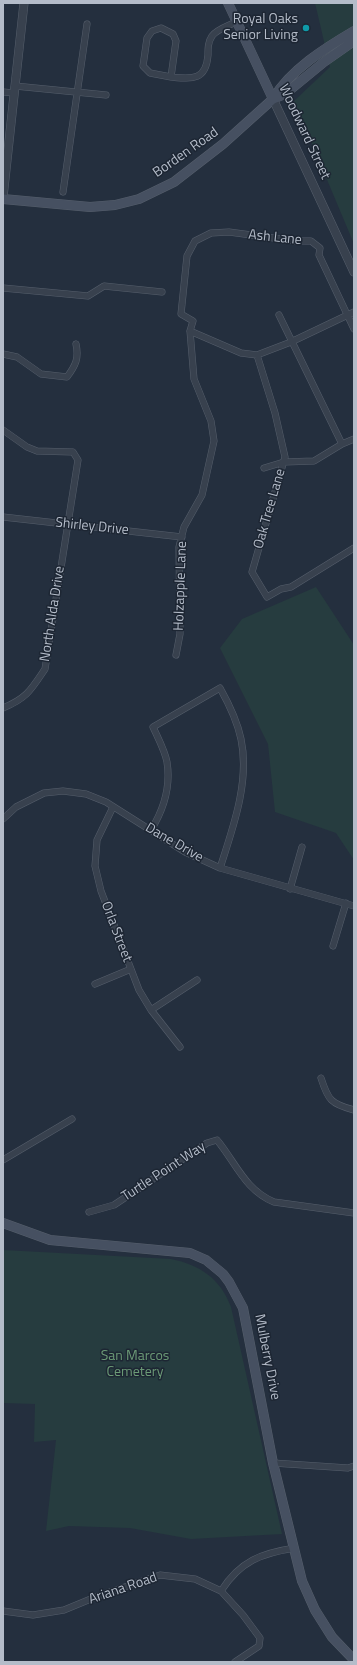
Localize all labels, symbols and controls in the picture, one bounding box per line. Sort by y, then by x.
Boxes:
place label: Royal Oaks Senior Living [223,12,298,44]
marker: Royal Oaks Senior Living [301,23,311,33]
street label: Woodward Street [275,82,333,182]
street label: Borden Road [150,124,222,182]
street label: Ash Lane [247,227,303,249]
street label: Oak Tree Lane [251,467,289,551]
street label: Shirley Drive [54,515,130,539]
street label: Holzapple Lane [171,541,191,631]
street label: North Alda Drive [37,565,69,663]
street label: Dane Drive [142,820,206,866]
street label: Orla Street [97,899,135,965]
street label: Turtle Point Way [119,1139,209,1205]
street label: Mulberry Drive [250,1313,284,1401]
park label: San Marcos Cemetery [101,1349,169,1382]
street label: Ariana Road [87,1569,159,1609]

